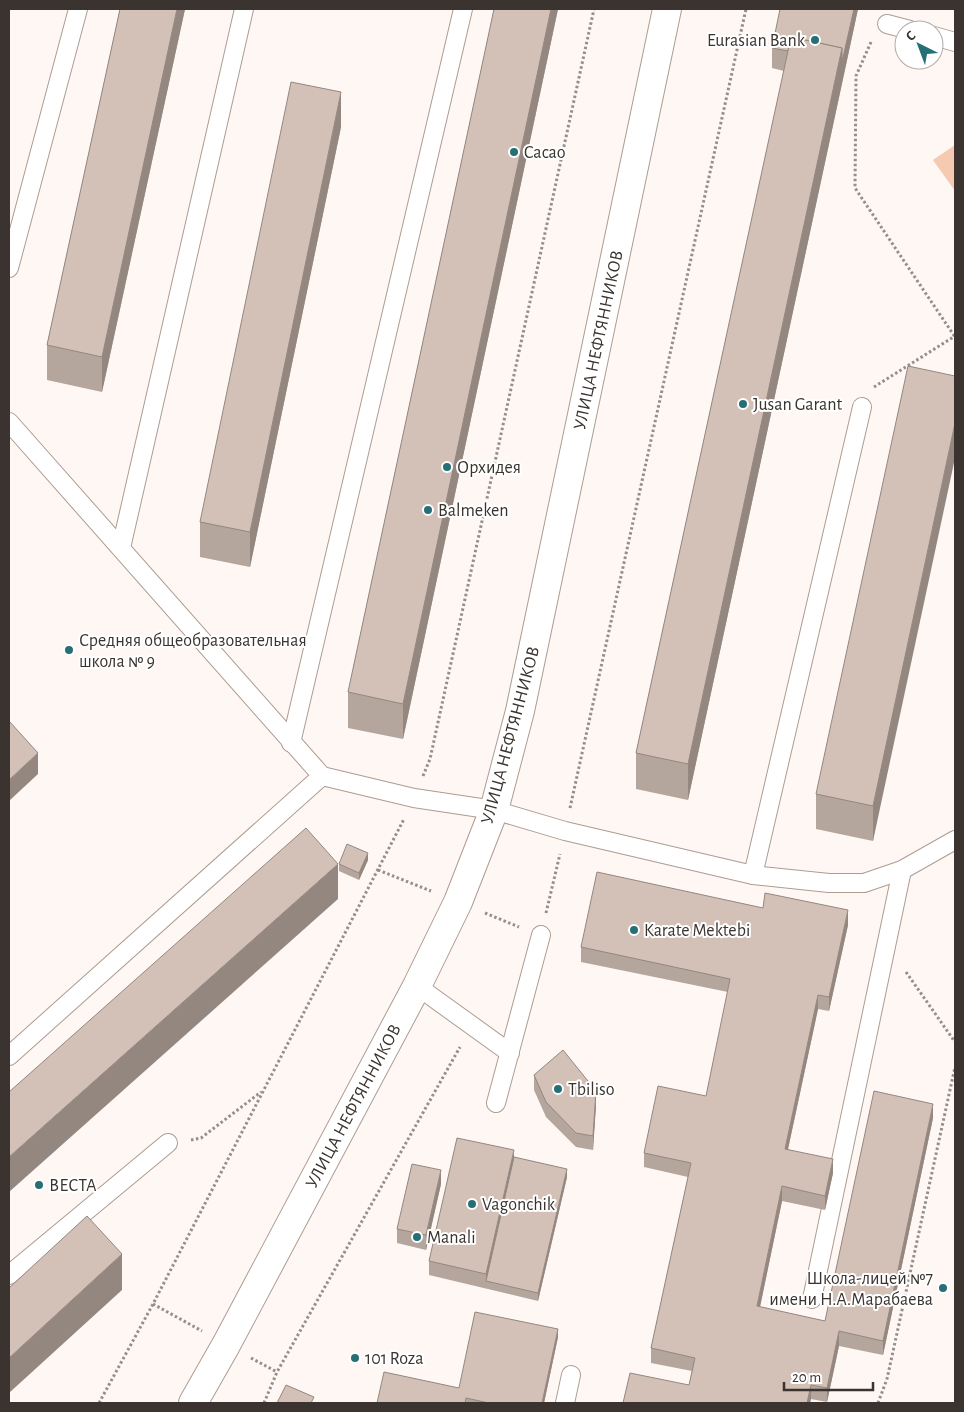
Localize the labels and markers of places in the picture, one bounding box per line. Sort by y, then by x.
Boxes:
place label: Eurasian Bank [707,32,806,50]
marker: Eurasian Bank [809,34,821,46]
place label: Cacao [524,144,566,162]
marker: Cacao [508,146,520,158]
place label: Jusan Garant [753,396,842,414]
marker: Jusan Garant [737,398,749,410]
place label: Орхидея [457,459,521,477]
marker: Орхидея [441,461,453,473]
place label: Balmeken [438,502,509,520]
marker: Balmeken [422,504,434,516]
place label: Средняя общеобразовательная школа № 9 [79,631,307,671]
marker: Средняя общеобразовательная школа № 9 [63,644,75,656]
place label: Karate Mektebi [644,922,750,940]
marker: Karate Mektebi [628,924,640,936]
place label: Tbiliso [568,1081,615,1099]
marker: Tbiliso [552,1083,564,1095]
place label: ВЕСТА [49,1177,97,1195]
marker: ВЕСТА [33,1179,45,1191]
place label: Vagonchik [482,1196,556,1214]
marker: Vagonchik [466,1198,478,1210]
place label: Manali [427,1229,476,1247]
marker: Manali [411,1231,423,1243]
place label: Школа-лицей №7 имени Н.А.Марабаева [769,1270,933,1309]
marker: Школа-лицей №7 имени Н.А.Марабаева [937,1282,949,1294]
place label: 101 Roza [365,1350,424,1368]
marker: 101 Roza [349,1352,361,1364]

